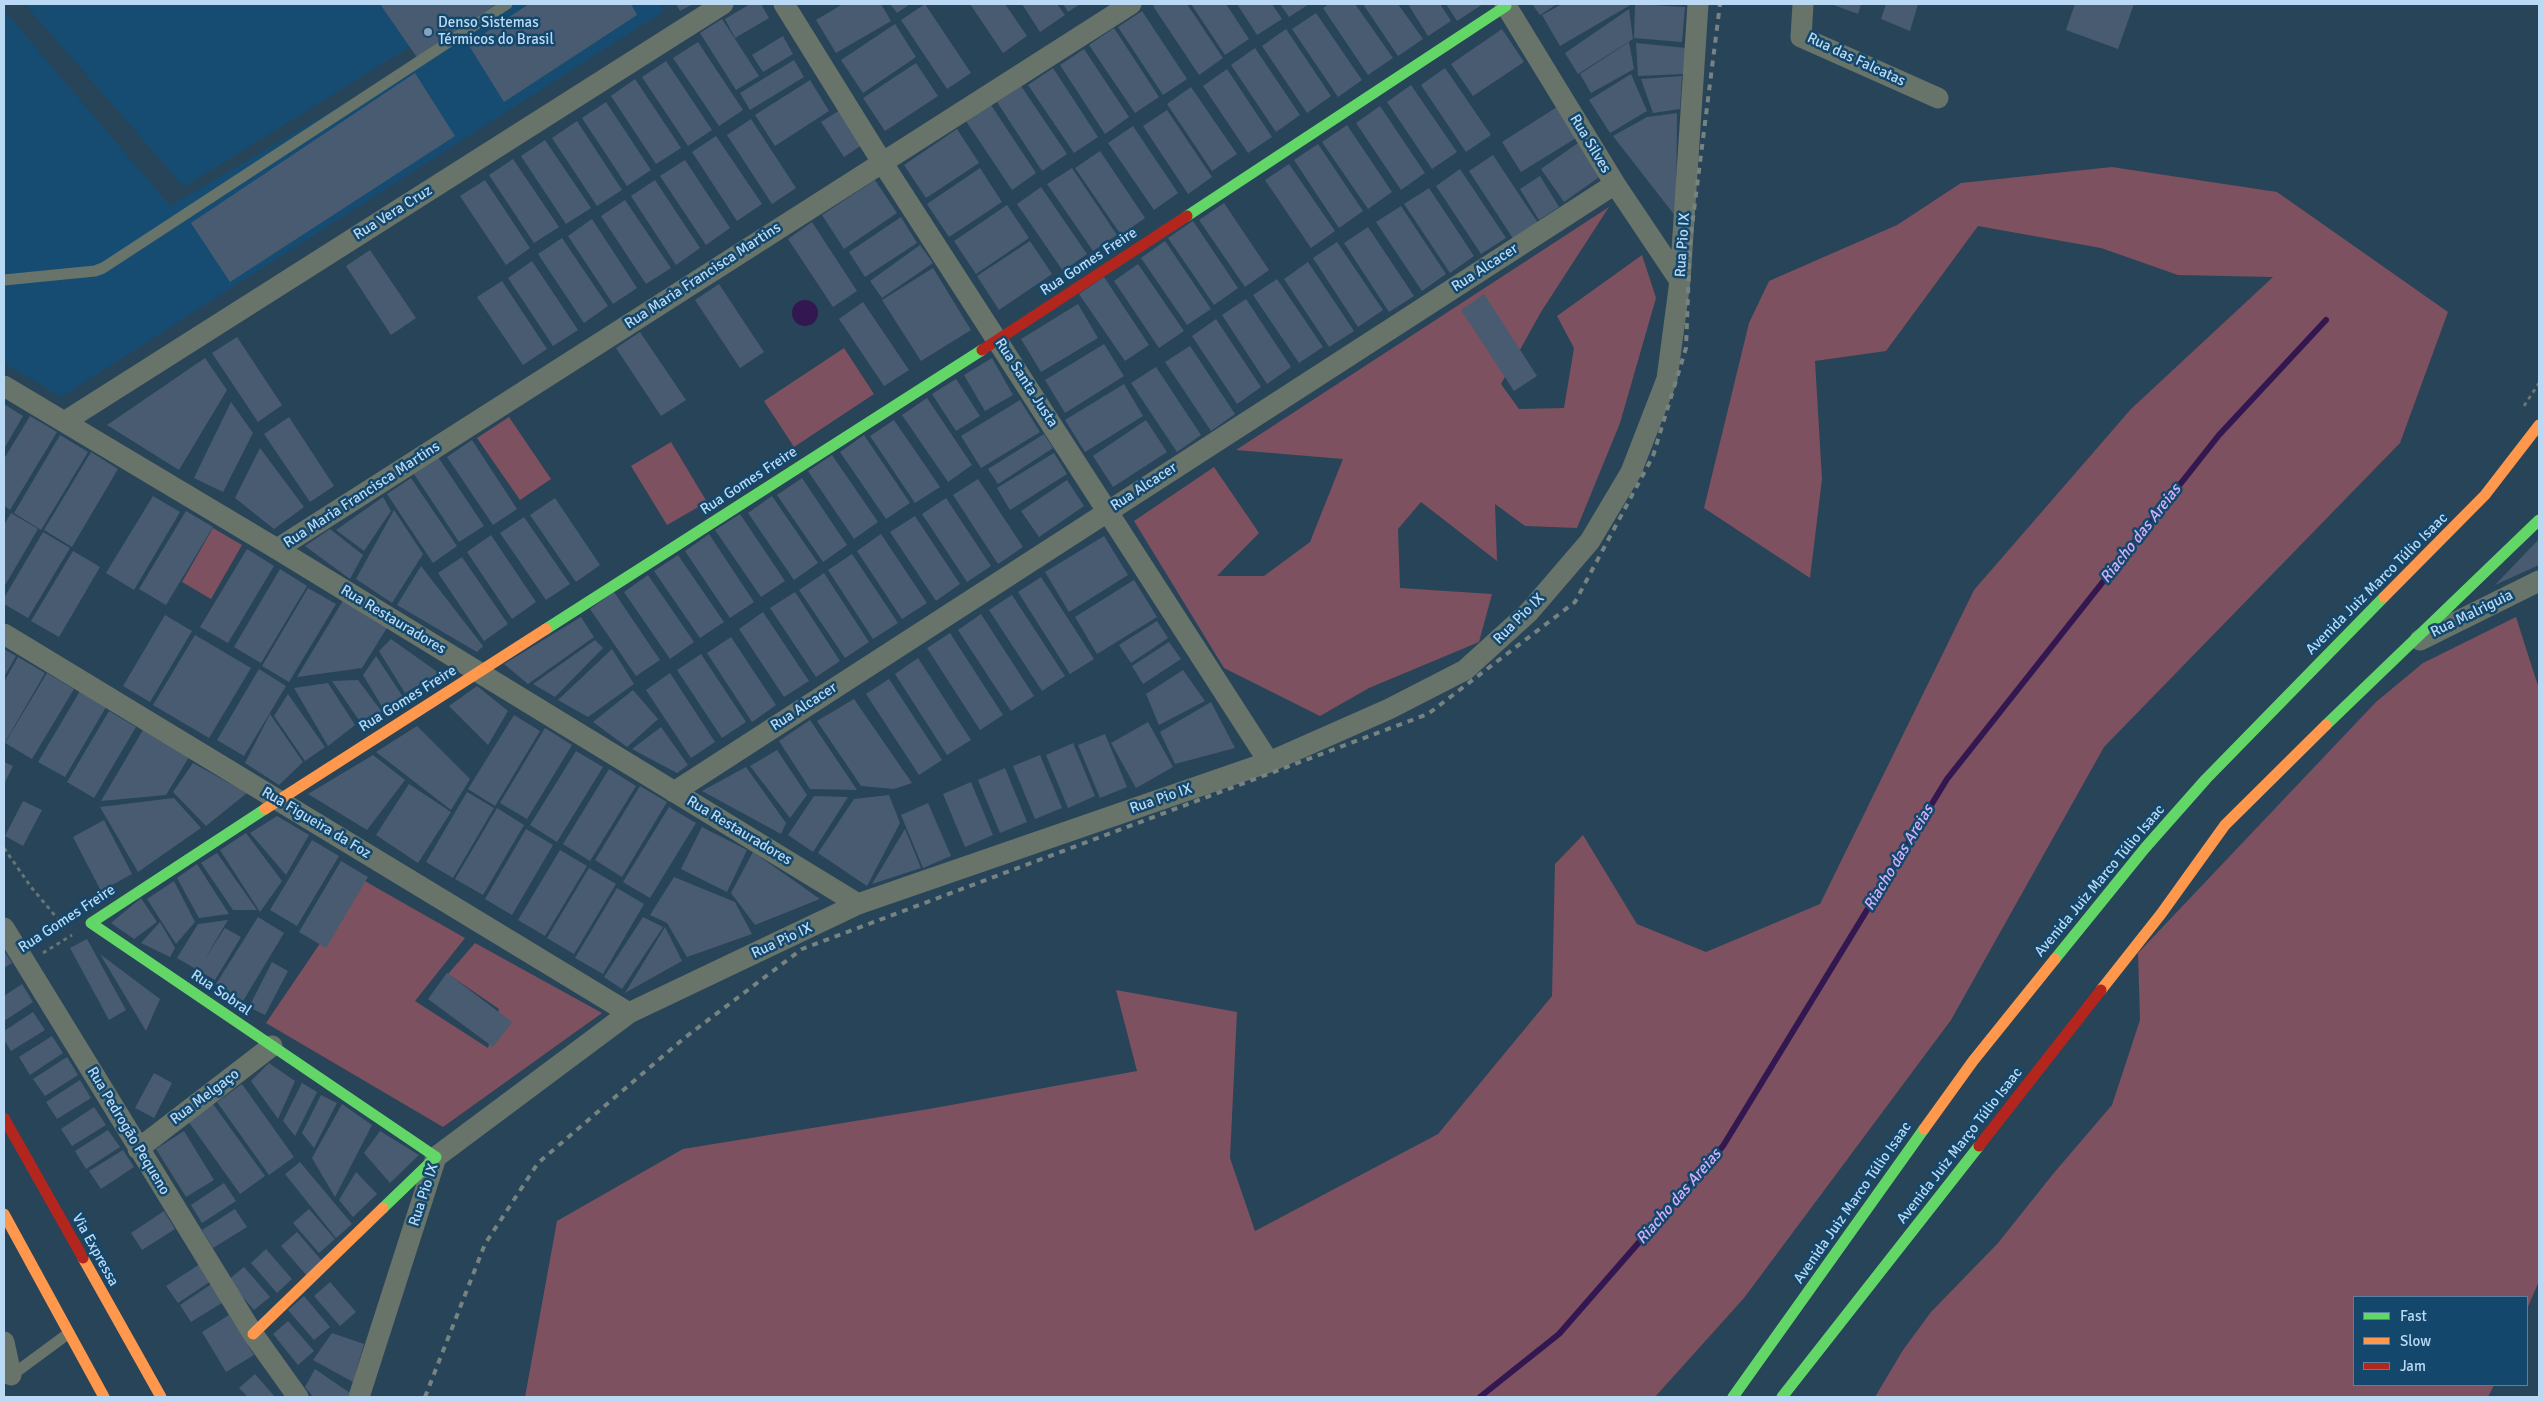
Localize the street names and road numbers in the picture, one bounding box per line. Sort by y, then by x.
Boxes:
street label: Rua das Falcatas [1804,29,1908,91]
street label: Rua Silves [1566,111,1614,177]
street label: Rua Vera Cruz [351,182,435,244]
street label: Rua Pio IX [1672,212,1694,278]
street label: Rua Maria Francisca Martins [622,219,784,333]
street label: Rua Gomes Freire [1037,224,1141,300]
street label: Rua Alcacer [1448,240,1522,296]
street label: Rua Santa Justa [991,335,1061,431]
street label: Rua Maria Francisca Martins [281,438,443,552]
street label: Rua Gomes Freire [697,443,801,519]
street label: Rua Alcacer [1107,459,1181,515]
street label: Avenida Juiz Marco Túlio Isaac [2302,509,2452,659]
street label: Rua Restauradores [337,581,449,659]
street label: Rua Malriguia [2428,586,2516,642]
street label: Rua Pio IX [1490,590,1548,648]
street label: Rua Gomes Freire [356,662,460,736]
street label: Rua Alcacer [767,679,841,735]
street label: Rua Pio IX [1127,780,1195,818]
street label: Rua Figueira da Foz [258,783,374,863]
street label: Rua Restauradores [683,792,795,870]
street label: Avenida Juiz Marco Túlio Isaac [2031,801,2169,961]
street label: Rua Gomes Freire [15,881,119,957]
street label: Rua Pio IX [749,919,815,963]
street label: Rua Sobral [187,966,255,1020]
street label: Rua Pedrogão Pequeno [83,1064,173,1198]
street label: Avenida Juiz Março Túlio Isaac [1893,1064,2027,1228]
street label: Rua Melgaço [167,1065,243,1129]
street label: Avenida Juiz Marco Túlio Isaac [1790,1119,1916,1287]
street label: Rua Pio IX [405,1161,443,1229]
street label: Via Expressa [68,1210,122,1290]

